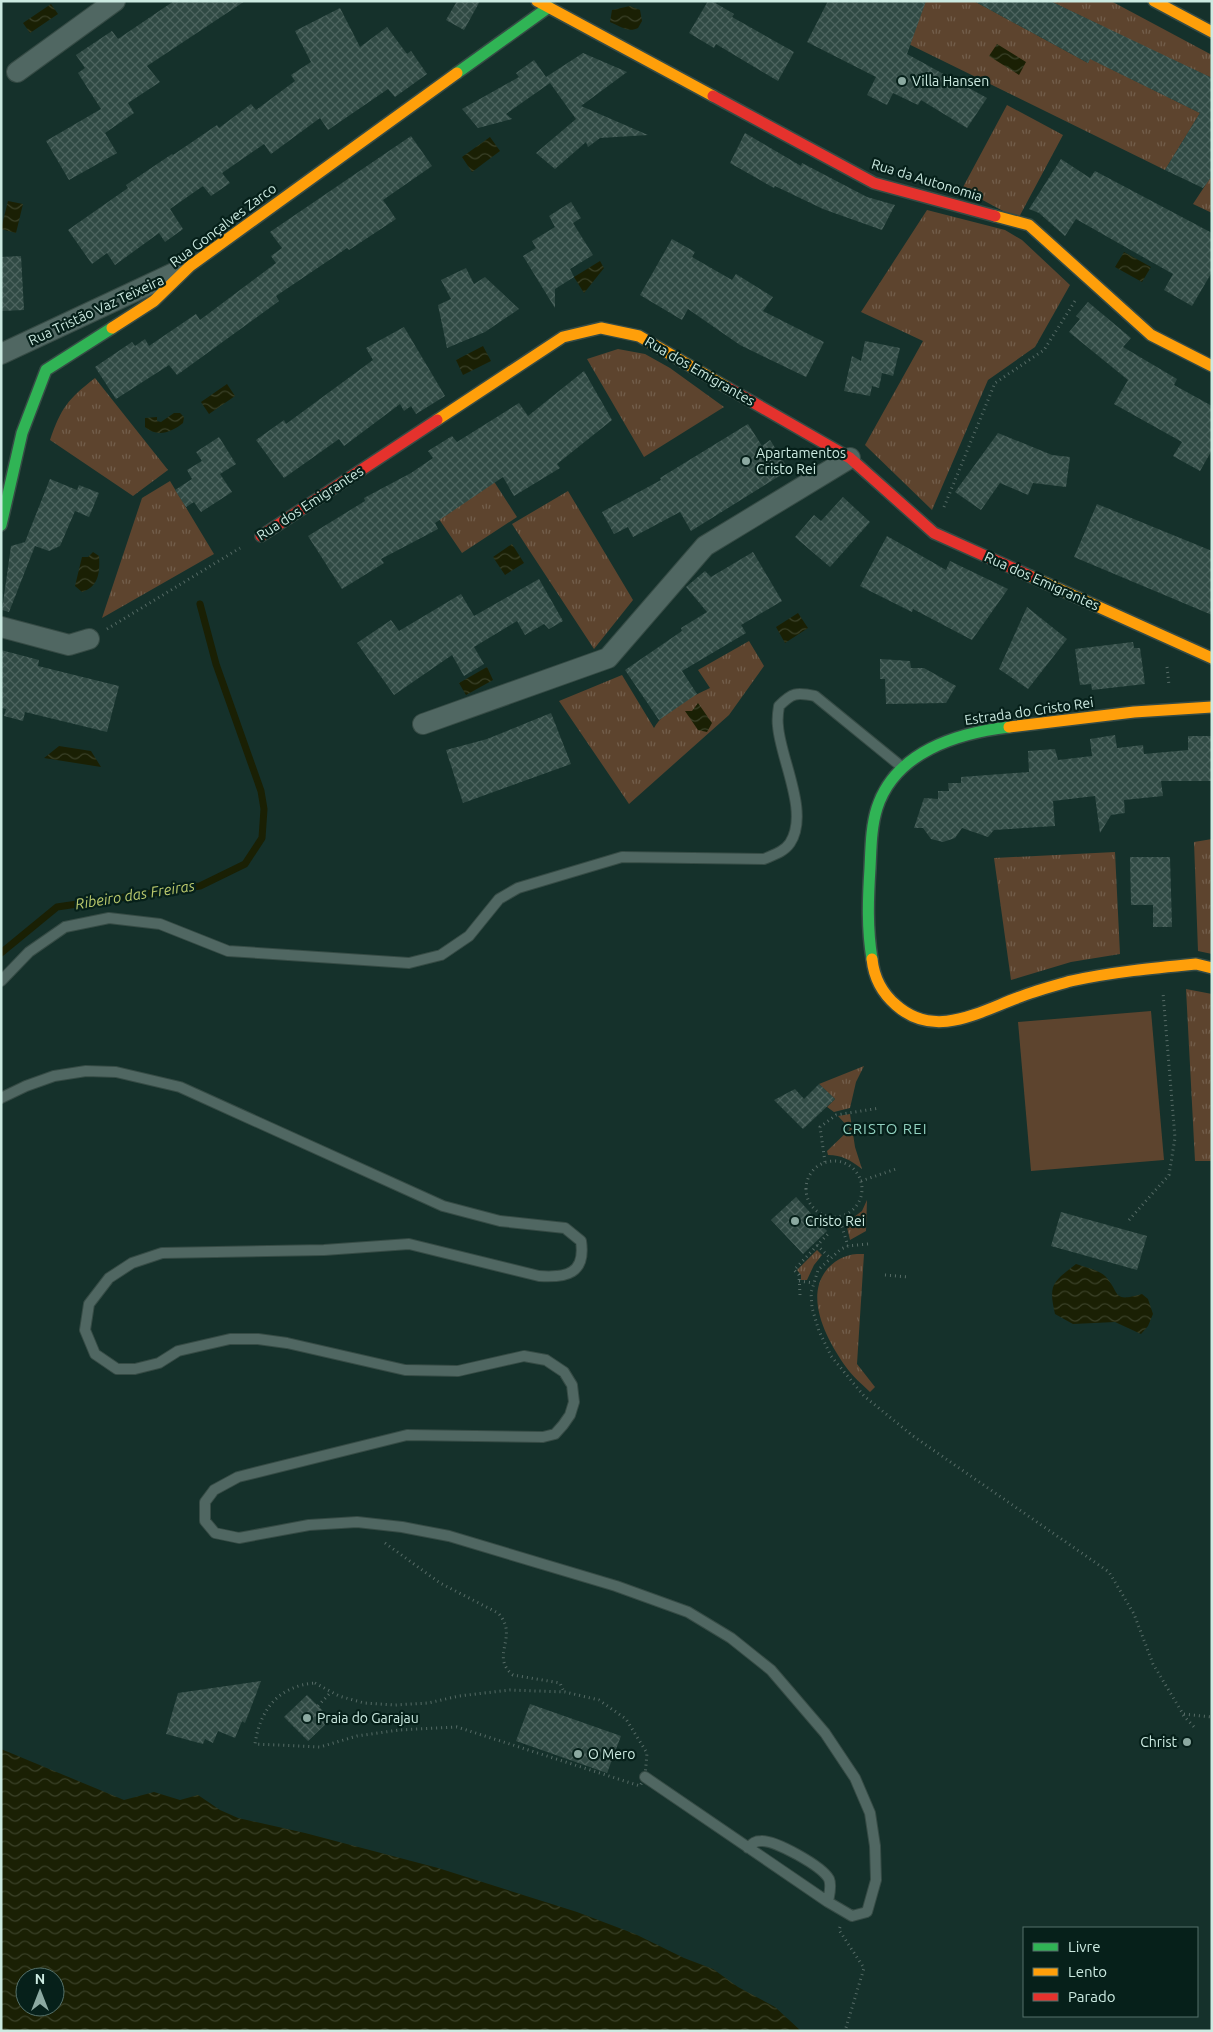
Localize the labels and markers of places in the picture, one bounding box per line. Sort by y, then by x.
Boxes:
place label: Villa Hansen [912,73,989,89]
marker: Villa Hansen [896,75,908,87]
place label: Apartamentos Cristo Rei [756,445,846,477]
marker: Apartamentos Cristo Rei [740,455,752,467]
place label: Cristo Rei [805,1213,865,1229]
marker: Cristo Rei [789,1215,801,1227]
place label: Praia do Garajau [317,1710,419,1726]
marker: Praia do Garajau [301,1712,313,1724]
place label: Christ [1140,1734,1177,1750]
marker: Christ [1181,1736,1193,1748]
place label: O Mero [588,1746,635,1762]
marker: O Mero [572,1748,584,1760]

